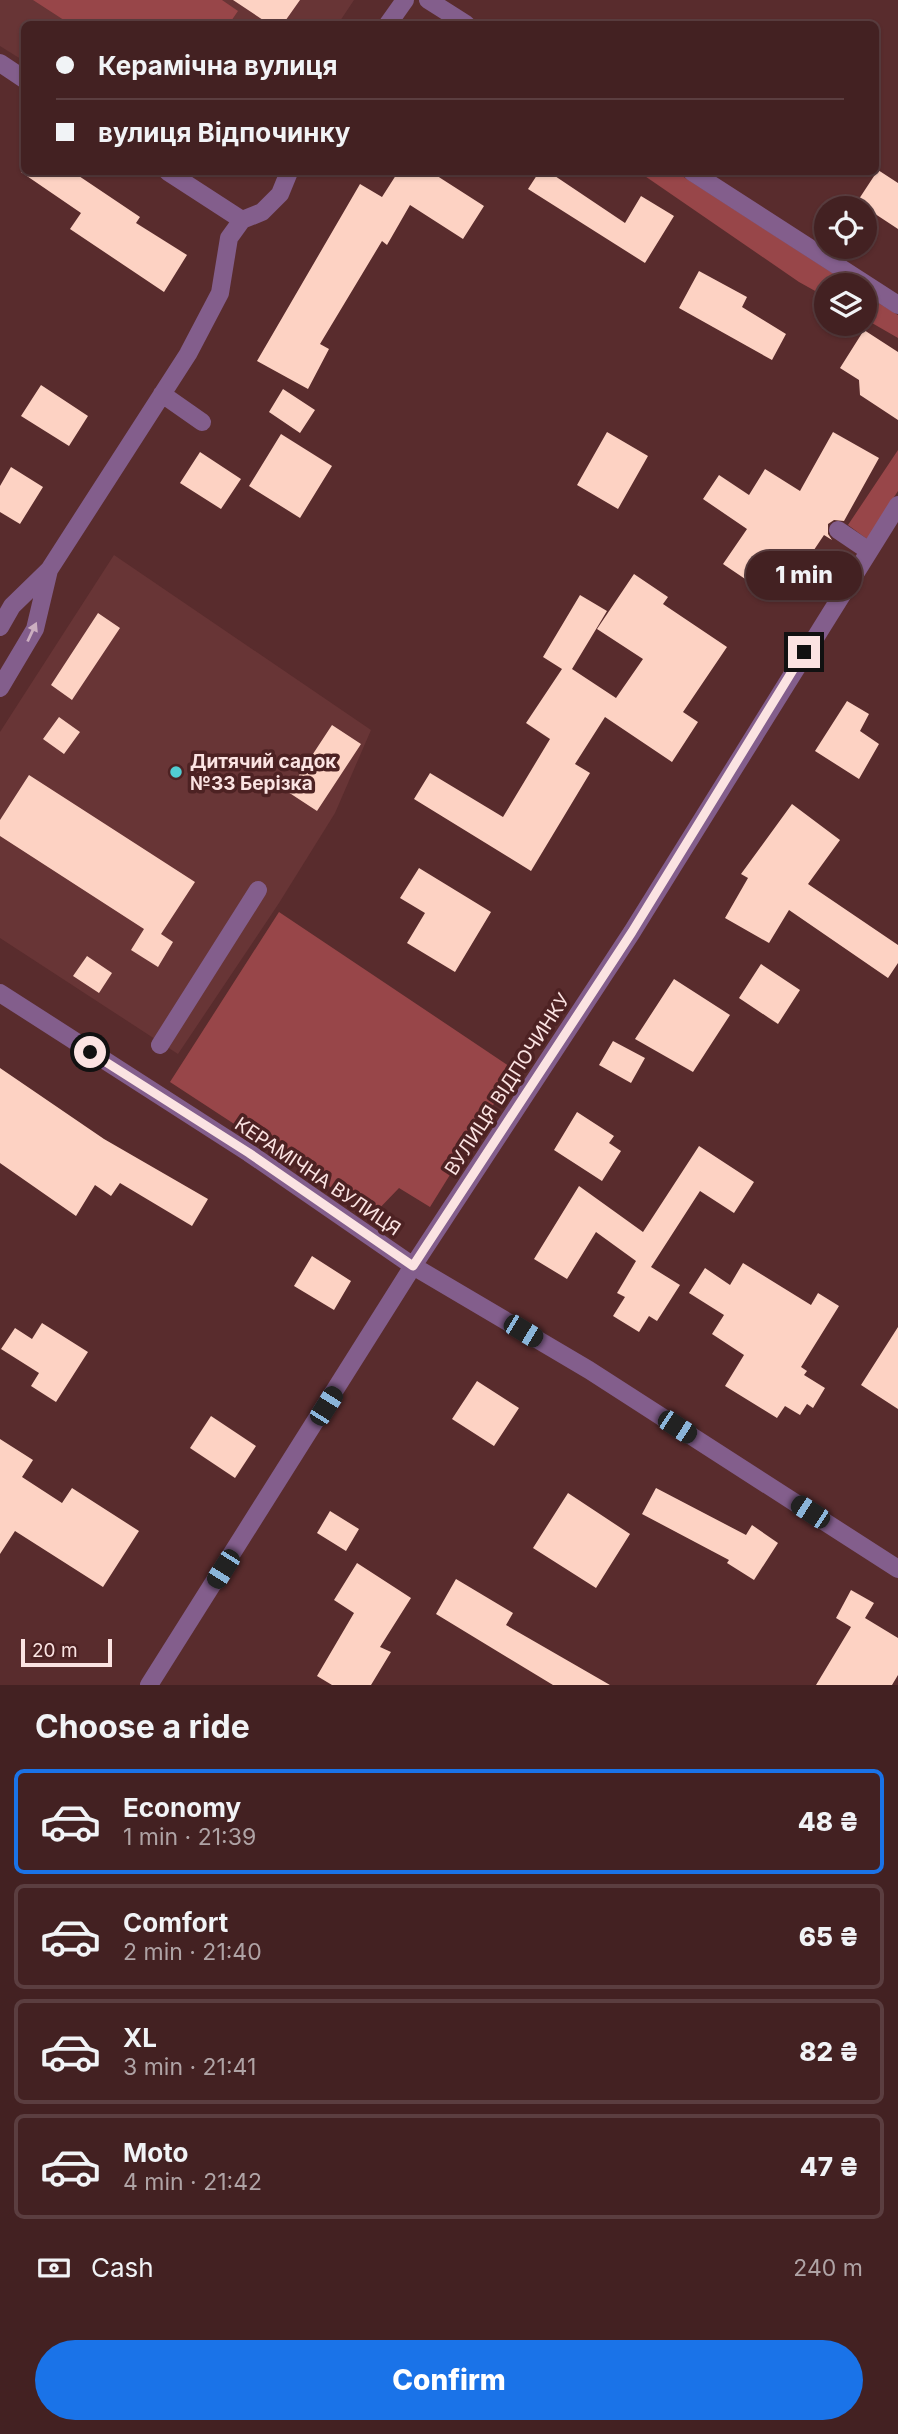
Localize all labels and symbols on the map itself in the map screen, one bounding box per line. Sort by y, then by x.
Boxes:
callout: 1 min [746,550,862,600]
one-way arrow [26,622,38,642]
route end [788,636,820,668]
place label: Дитячий садок №33 Берізка [190,750,336,795]
marker: Дитячий садок №33 Берізка [168,764,184,780]
street label: ВУЛИЦЯ ВІДПОЧИНКУ [440,989,575,1180]
route start [74,1036,106,1068]
street label: КЕРАМІЧНА ВУЛИЦЯ [230,1112,405,1240]
car [500,1311,547,1351]
car [306,1383,347,1429]
car [654,1407,701,1447]
car [787,1492,834,1532]
car [203,1546,244,1592]
scale bar [21,1636,112,1668]

